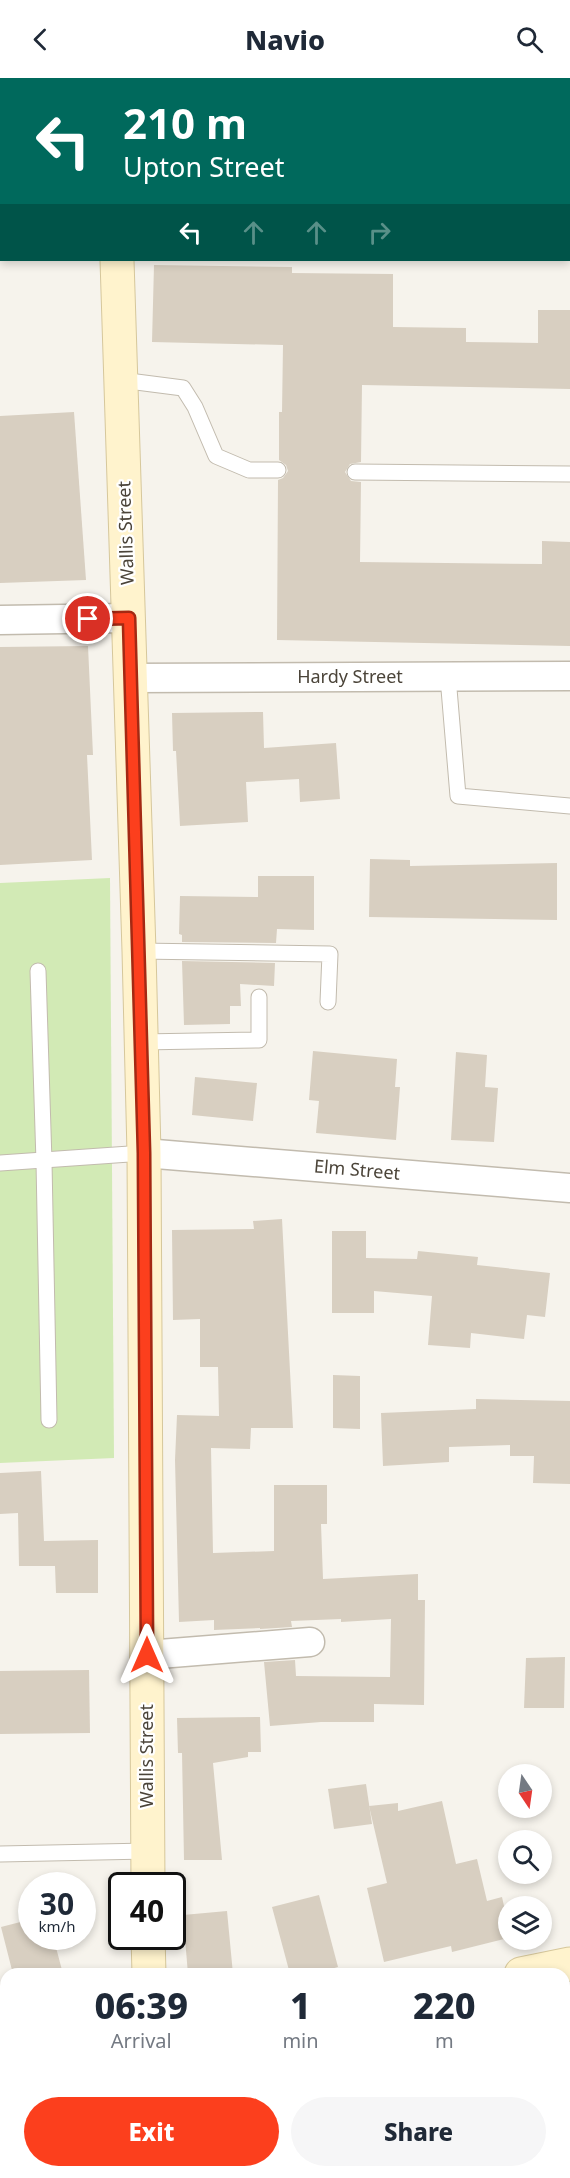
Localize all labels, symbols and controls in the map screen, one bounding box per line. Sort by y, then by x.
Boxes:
text: Navio [245,21,325,58]
icon: back [24,23,57,56]
icon: search [513,23,546,56]
text: 210 m [123,94,247,151]
icon: left [24,102,102,180]
text: Upton Street [123,148,285,185]
icon: left [174,216,207,249]
icon: ahead [237,216,270,249]
icon: ahead [300,216,333,249]
icon: right [363,216,396,249]
street label: Wallis Street [111,480,139,585]
pin [62,593,113,644]
icon: arrive [71,602,104,635]
street label: Hardy Street [297,664,403,688]
street label: Elm Street [313,1153,402,1185]
position arrow [115,1623,179,1687]
street label: Wallis Street [134,1704,158,1808]
north arrow [498,1764,552,1818]
map controls [498,1764,552,1950]
button: search [498,1830,552,1884]
speed limit sign: 40 [108,1872,186,1950]
text: 30 [40,1883,74,1924]
button: layers [498,1896,552,1950]
text: km/h [39,1916,75,1936]
text: 06:39 [94,1981,188,2030]
text: 1 [290,1981,311,2030]
text: 220 [413,1981,476,2030]
text: Arrival [111,2027,172,2054]
text: min [282,2027,319,2054]
text: m [435,2027,454,2054]
button: Exit [24,2097,279,2166]
button: Share [291,2097,546,2166]

